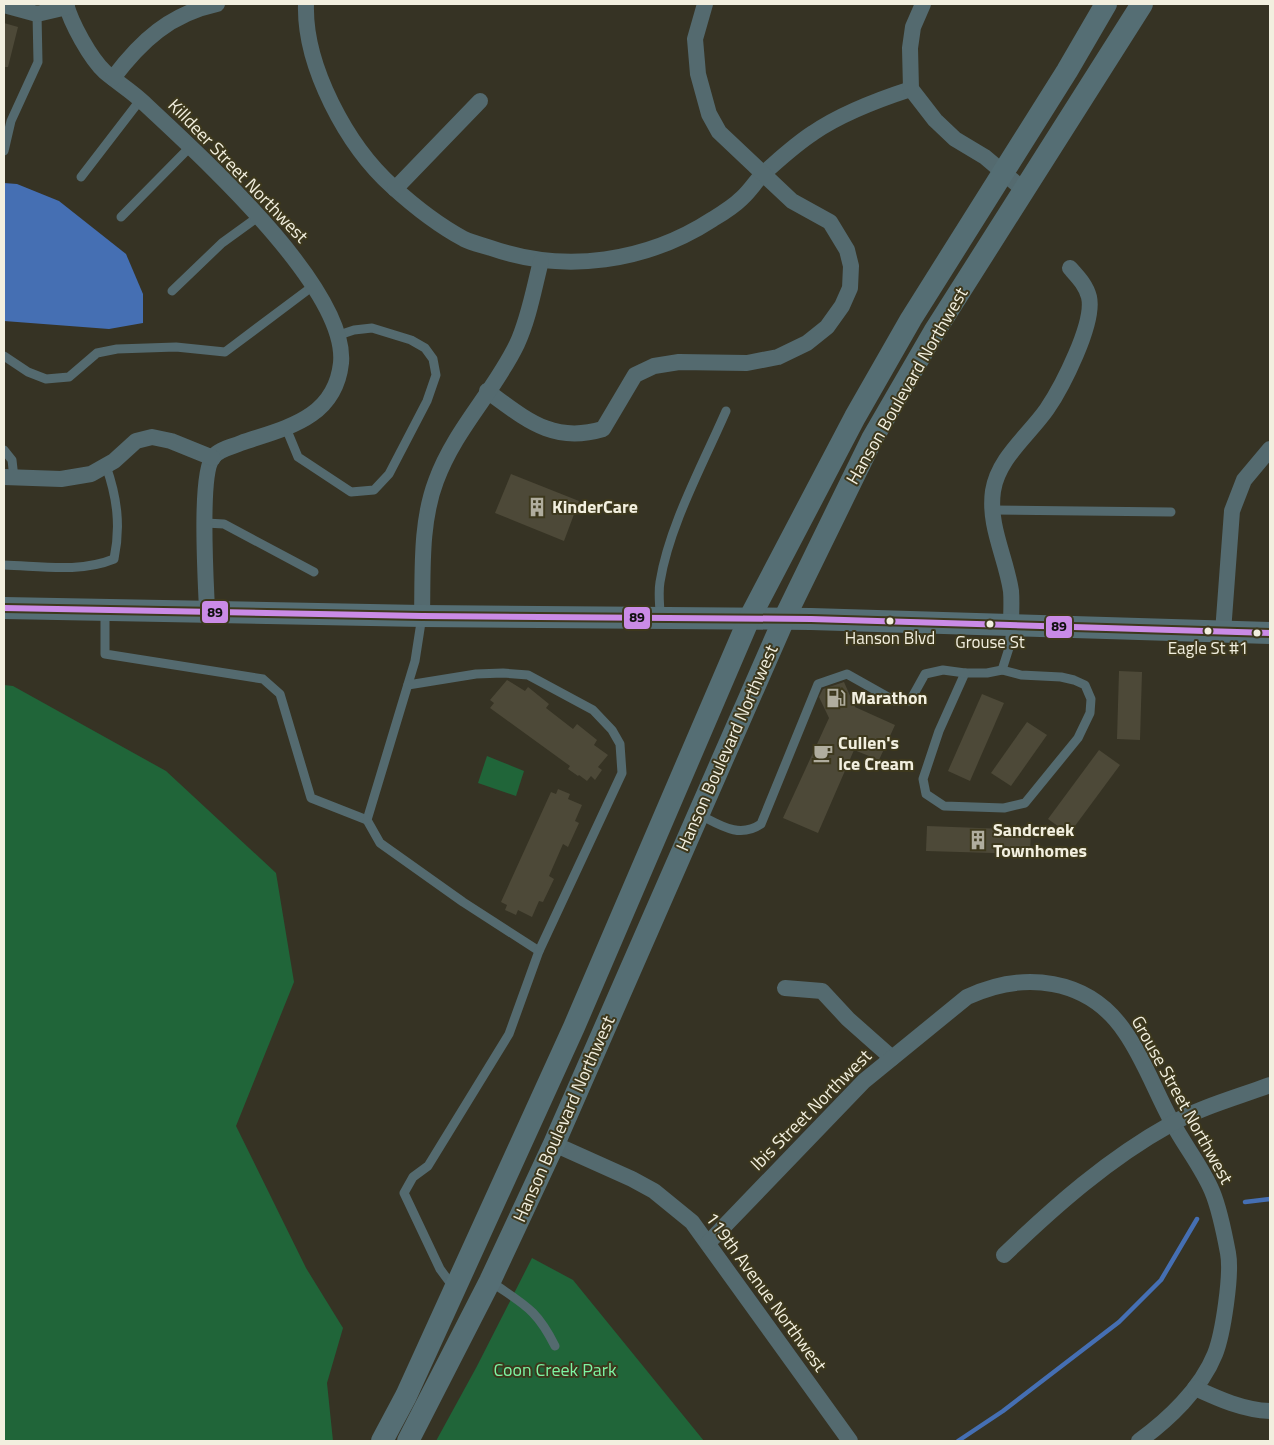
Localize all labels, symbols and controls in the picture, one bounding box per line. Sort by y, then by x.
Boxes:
street label: Killdeer Street Northwest [162,92,315,250]
street label: Hanson Boulevard Northwest [839,282,975,489]
place label: KinderCare [552,493,638,520]
building icon: KinderCare [526,496,548,518]
line badge: 89 [201,600,229,624]
text: 89 [207,601,223,622]
line badge: 89 [623,606,651,630]
text: 89 [629,606,645,627]
line badge: 89 [1045,615,1073,639]
text: 89 [1051,615,1067,636]
marker: Hanson Blvd [885,616,895,626]
marker: Grouse St [985,619,995,629]
place label: Hanson Blvd [845,625,935,651]
marker: Eagle St #1 [1203,626,1213,636]
unlabelled marker [1252,628,1262,638]
place label: Grouse St [955,629,1025,655]
place label: Eagle St #1 [1168,635,1248,661]
street label: Hanson Boulevard Northwest [669,640,785,855]
place label: Marathon [851,684,928,711]
fuel station icon: Marathon [825,687,847,709]
place label: Cullen's Ice Cream [838,729,914,777]
cafe icon: Cullen's Ice Cream [812,742,834,764]
place label: Sandcreek Townhomes [993,816,1087,864]
building icon: Sandcreek Townhomes [967,829,989,851]
street label: Hanson Boulevard Northwest [506,1011,622,1226]
street label: Grouse Street Northwest [1125,1011,1240,1190]
street label: Ibis Street Northwest [744,1042,878,1176]
street label: 119th Avenue Northwest [699,1206,834,1378]
park label: Coon Creek Park [493,1356,617,1383]

